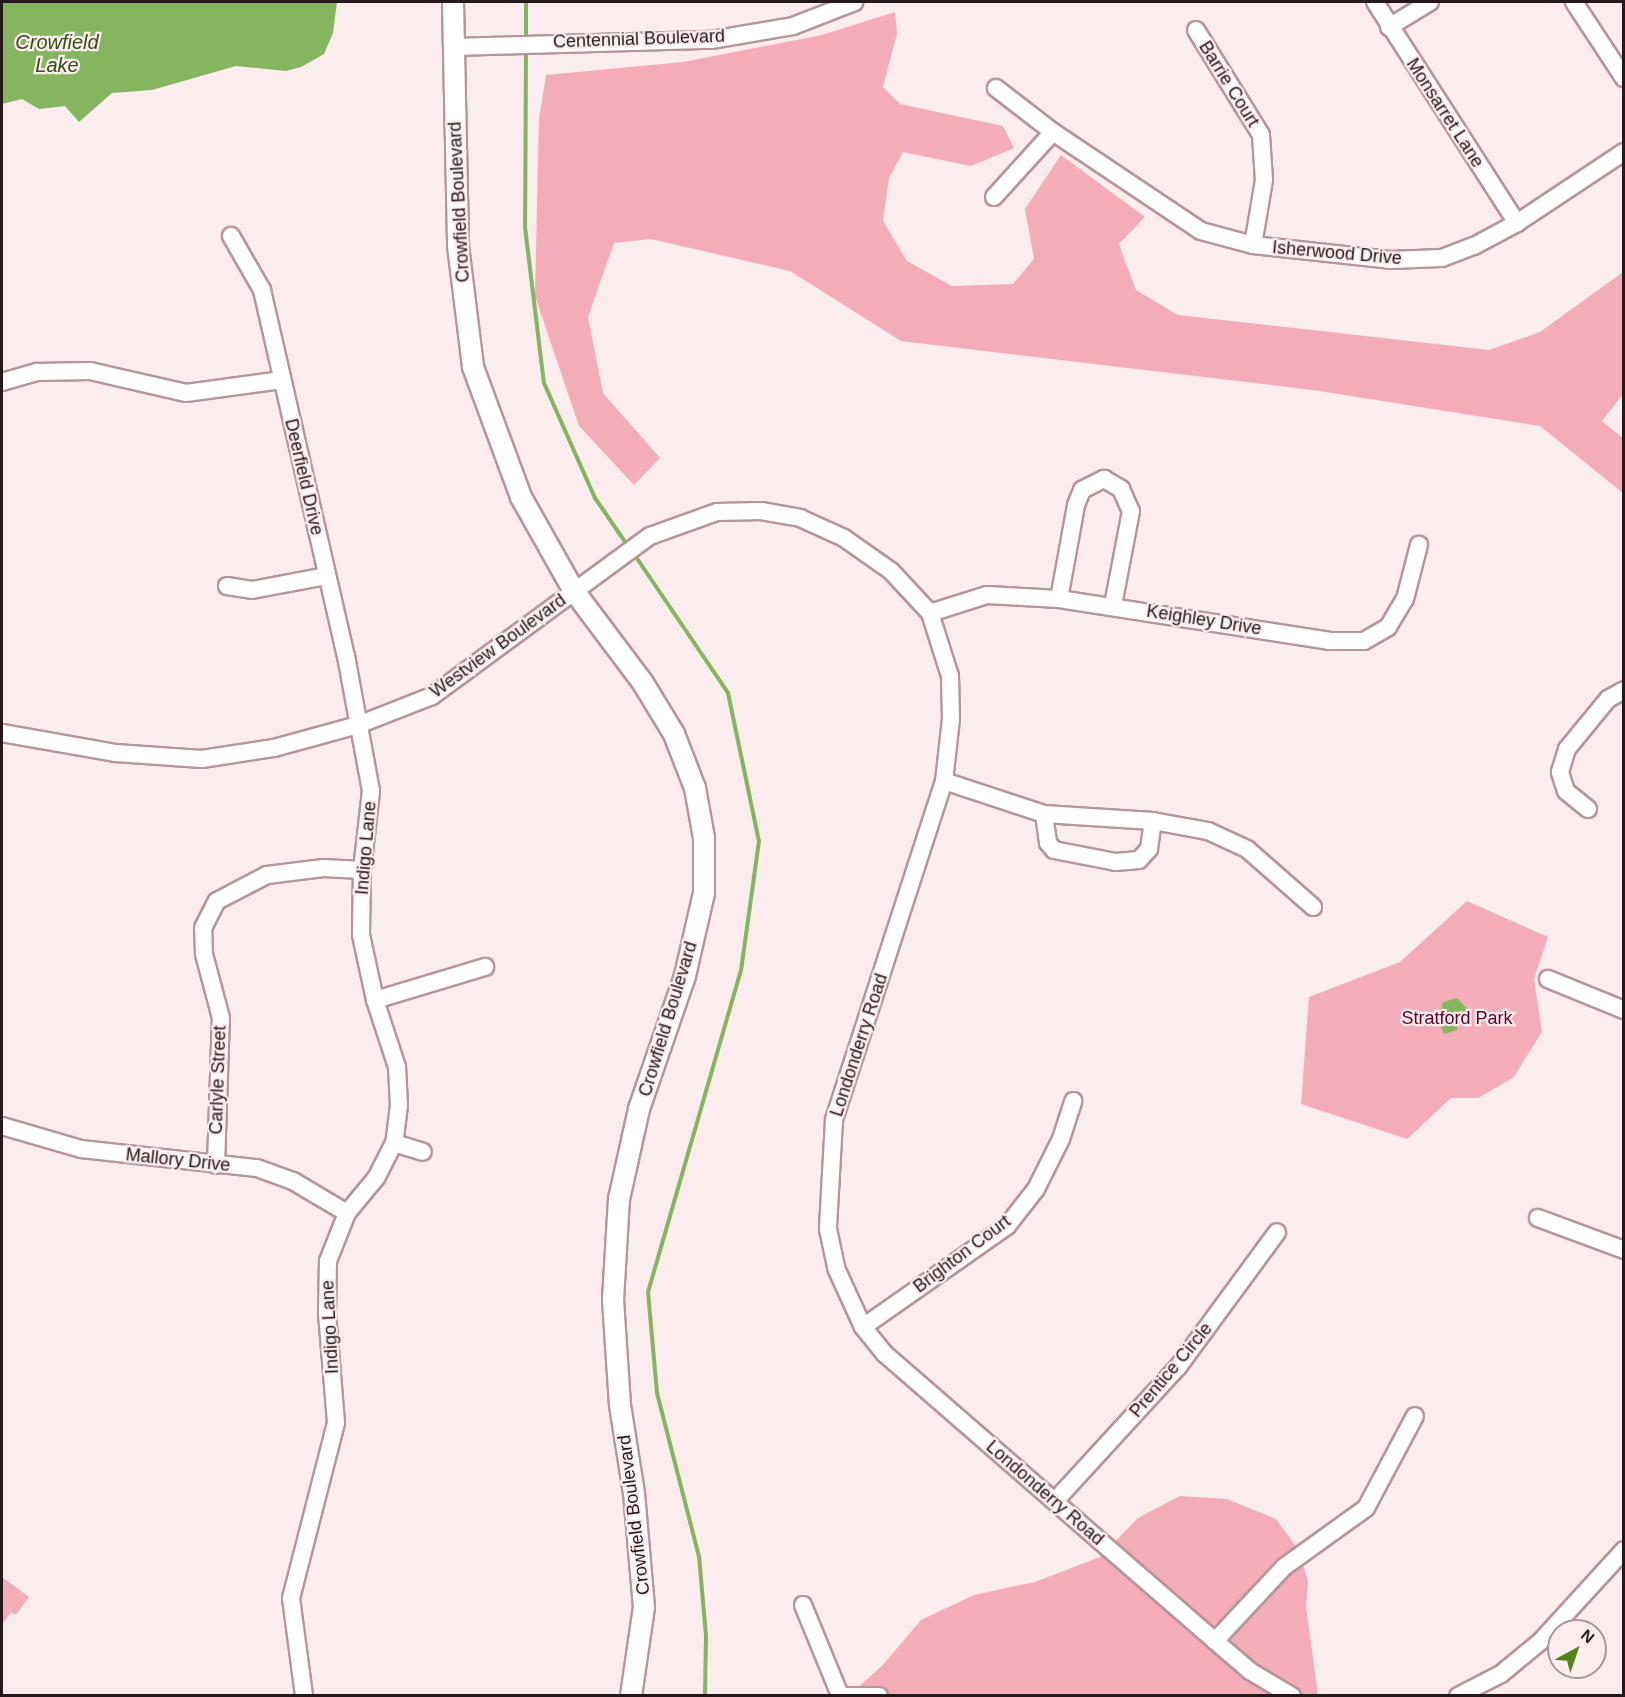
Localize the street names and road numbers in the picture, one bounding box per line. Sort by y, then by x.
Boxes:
street label: Centennial Boulevard [553,25,725,53]
street label: Barrie Court [1194,37,1264,131]
street label: Monsarret Lane [1402,54,1488,172]
street label: Crowfield Boulevard [444,121,474,283]
street label: Isherwood Drive [1271,237,1403,269]
street label: Deerfield Drive [280,417,328,537]
street label: Westview Boulevard [426,589,570,703]
street label: Keighley Drive [1145,600,1263,640]
street label: Indigo Lane [351,800,381,896]
street label: Crowfield Boulevard [634,939,702,1099]
street label: Londonderry Road [826,971,892,1119]
street label: Carlyle Street [205,1025,231,1135]
street label: Mallory Drive [125,1144,231,1176]
street label: Brighton Court [909,1210,1015,1298]
street label: Indigo Lane [317,1279,343,1375]
street label: Prentice Circle [1125,1318,1217,1422]
street label: Crowfield Boulevard [613,1434,655,1596]
street label: Londonderry Road [982,1436,1108,1550]

